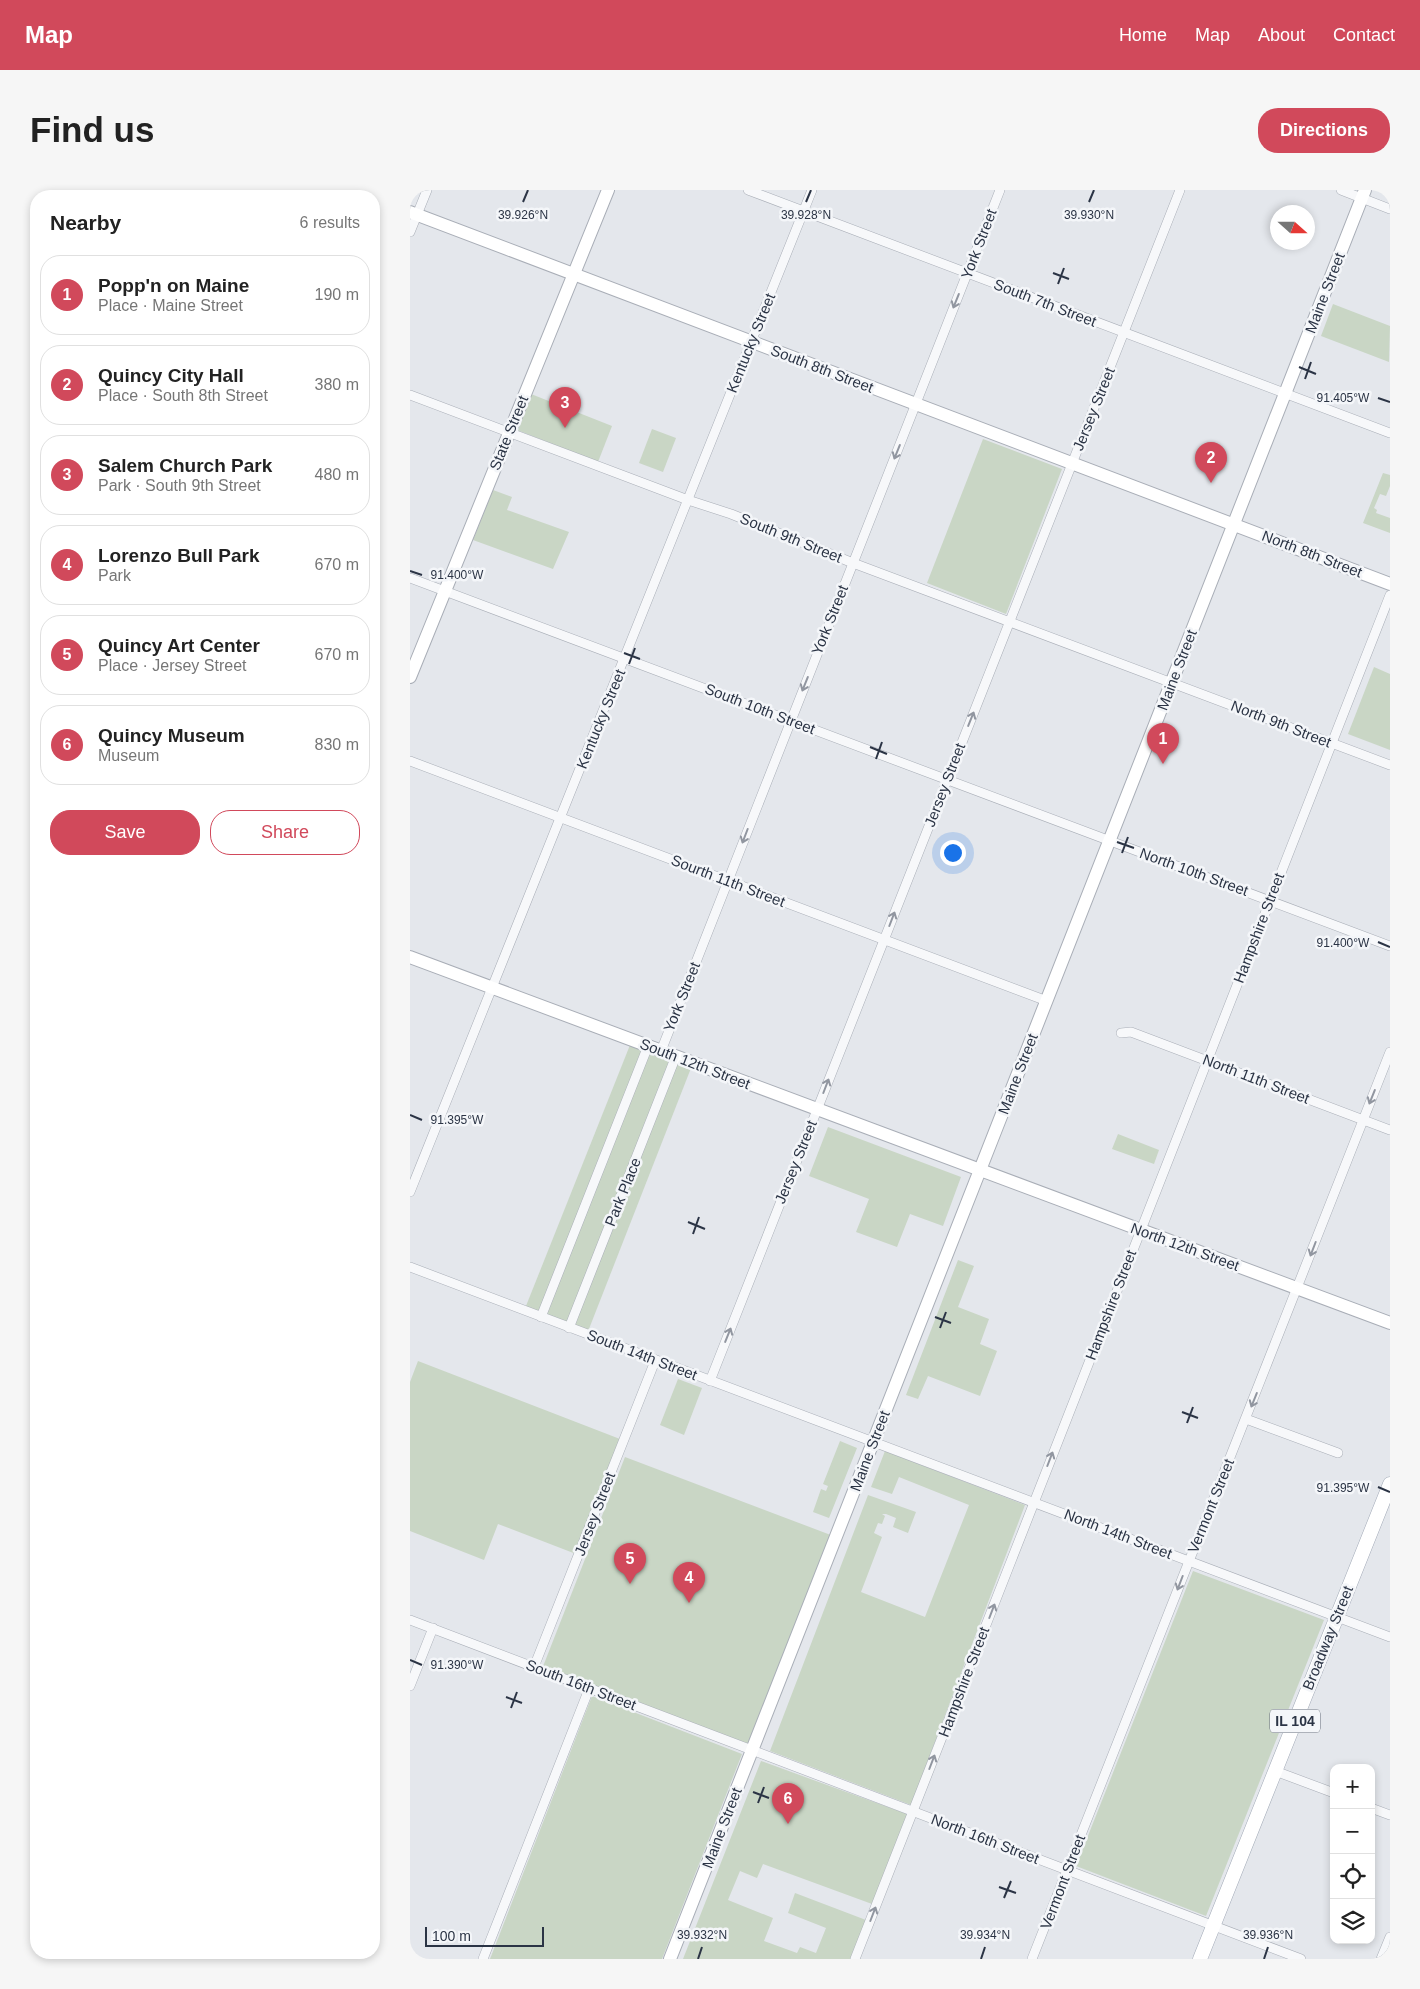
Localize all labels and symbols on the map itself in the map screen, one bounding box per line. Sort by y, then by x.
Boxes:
north arrow [1270,205,1315,250]
street label: York Street [957,206,1000,281]
text: 39.926°N [498,208,548,222]
text: 39.928°N [781,208,831,222]
text: 39.930°N [1064,208,1114,222]
street label: Maine Street [1301,249,1348,336]
street label: South 7th Street [992,275,1100,330]
street label: Kentucky Street [723,290,779,395]
one-way arrow [951,293,961,308]
street label: South 8th Street [769,341,877,396]
street label: Jersey Street [1069,364,1118,453]
pin: 3 [549,387,581,428]
text: 91.405°W [1317,391,1370,405]
street label: State Street [486,392,532,473]
pin: 2 [1195,442,1227,483]
one-way arrow [892,444,901,459]
street label: South 9th Street [738,509,845,566]
street label: North 8th Street [1260,527,1365,581]
text: 91.400°W [431,568,484,582]
street label: York Street [808,582,852,657]
street label: Maine Street [1153,626,1200,713]
street label: Kentucky Street [573,666,629,771]
one-way arrow [800,676,809,691]
street label: South 10th Street [703,680,818,738]
street label: North 9th Street [1229,697,1334,751]
one-way arrow [967,712,976,727]
pin: 1 [1147,723,1179,764]
street label: Jersey Street [921,740,969,829]
one-way arrow [740,828,749,843]
your location [940,840,966,866]
street label: North 10th Street [1138,844,1252,899]
street label: Sourth 11th Street [669,851,788,910]
street label: Hampshire Street [1230,870,1288,985]
one-way arrow [888,912,898,927]
text: 91.400°W [1317,936,1370,950]
street label: York Street [660,959,704,1034]
street label: Maine Street [994,1030,1041,1117]
street label: South 12th Street [638,1035,753,1093]
street label: North 11th Street [1200,1050,1313,1107]
one-way arrow [823,1079,832,1094]
one-way arrow [1367,1089,1376,1105]
text: 91.395°W [431,1113,484,1127]
street label: Jersey Street [771,1117,820,1206]
street label: Park Place [601,1155,644,1229]
street label: North 12th Street [1129,1219,1243,1274]
one-way arrow [1308,1241,1317,1256]
street label: Hampshire Street [1082,1247,1140,1362]
street label: South 14th Street [585,1326,700,1384]
one-way arrow [724,1328,733,1343]
one-way arrow [1249,1392,1258,1407]
street label: Maine Street [846,1407,893,1494]
one-way arrow [1046,1452,1055,1468]
street label: Vermont Street [1184,1455,1237,1555]
street label: Jersey Street [571,1469,619,1558]
text: 91.395°W [1317,1481,1370,1495]
street label: North 14th Street [1062,1505,1175,1562]
pin: 5 [614,1543,646,1584]
pin: 4 [673,1562,705,1603]
one-way arrow [1175,1575,1184,1590]
street label: Broadway Street [1299,1582,1356,1692]
one-way arrow [987,1604,997,1619]
street label: Hampshire Street [935,1624,993,1739]
street label: South 16th Street [524,1656,639,1714]
text: 91.390°W [431,1658,484,1672]
road number: IL 104 [1270,1710,1320,1732]
one-way arrow [929,1755,938,1770]
pin: 6 [772,1783,804,1824]
street label: Maine Street [698,1784,745,1871]
street label: North 16th Street [929,1810,1042,1867]
street label: Vermont Street [1037,1831,1089,1932]
one-way arrow [869,1906,878,1922]
scale bar [425,1924,544,1947]
text: 39.932°N [677,1928,727,1942]
text: 39.934°N [960,1928,1010,1942]
text: 39.936°N [1243,1928,1293,1942]

